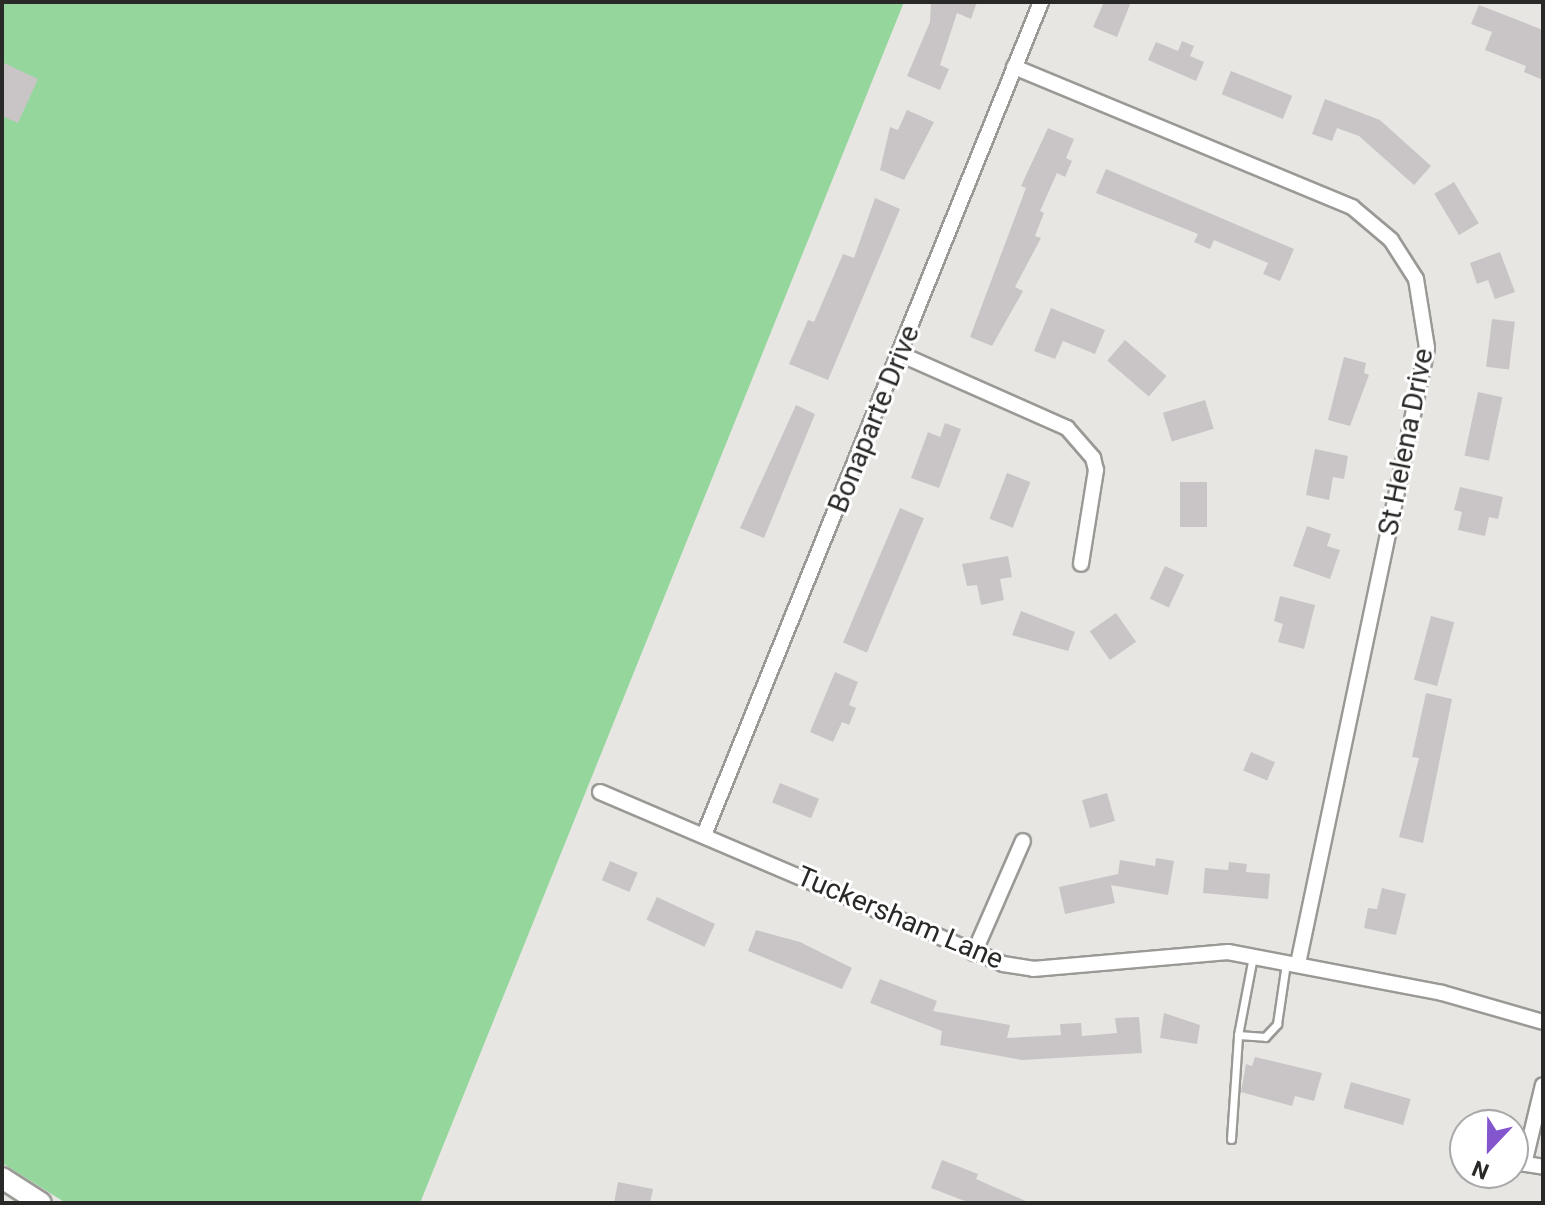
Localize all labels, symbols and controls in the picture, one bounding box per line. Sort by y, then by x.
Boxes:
street label: Bonaparte Drive [821,320,927,518]
street label: St Helena Drive [1371,346,1441,538]
street label: Tuckersham Lane [792,859,1008,977]
north arrow [1449,1109,1529,1189]
text: N [1469,1155,1492,1184]

